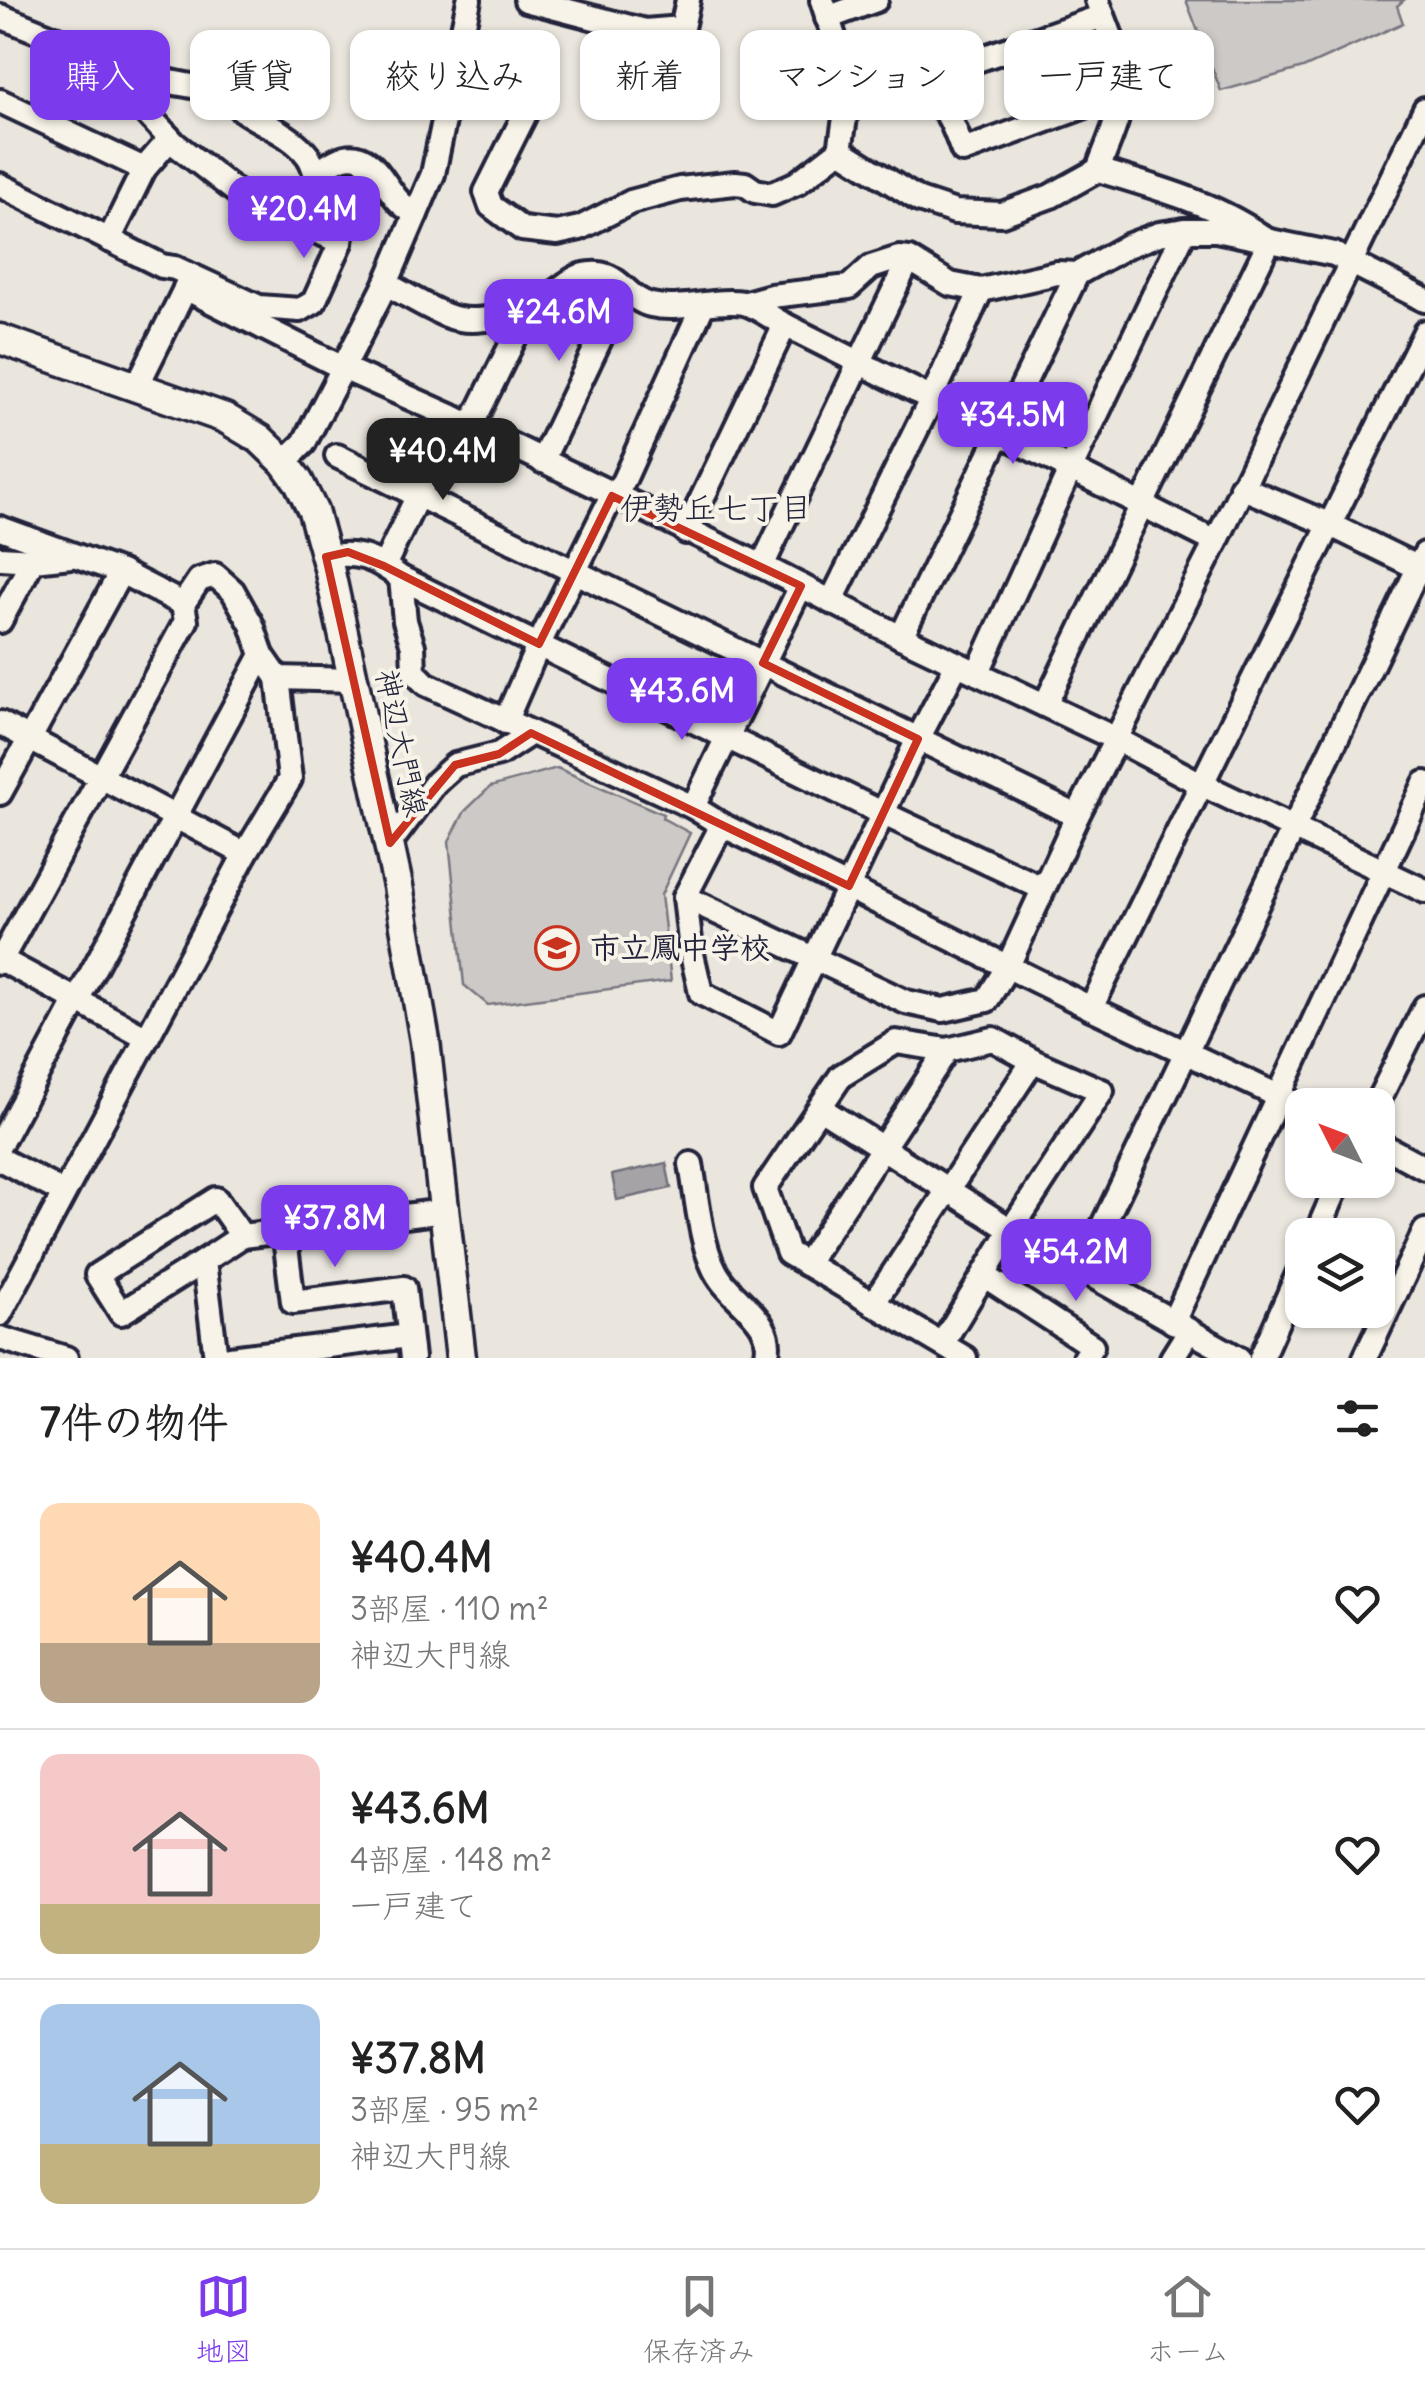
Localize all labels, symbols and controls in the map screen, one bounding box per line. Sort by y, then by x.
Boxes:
chip: 購入 [30,30,170,120]
chip: 賃貸 [190,30,330,120]
chip: 絞り込み [350,30,560,120]
chip: 新着 [580,30,720,120]
chip: マンション [740,30,984,120]
chip: 一戸建て [1004,30,1214,120]
pin: ¥20.4M [223,176,385,261]
text: ¥20.4M [250,188,358,229]
pin: ¥24.6M [478,279,640,364]
text: ¥24.6M [506,291,612,332]
pin: ¥34.5M [932,382,1094,467]
text: ¥34.5M [960,394,1066,435]
pin: ¥40.4M [362,418,524,503]
text: ¥40.4M [389,430,497,471]
district label: 伊勢丘七丁目 [620,487,812,528]
pin: ¥43.6M [601,658,763,743]
street label: 神辺大門線 [368,665,436,820]
text: ¥43.6M [629,670,735,711]
school or university icon: 市立鳳中学校 [534,925,580,971]
place label: 市立鳳中学校 [590,928,770,966]
north arrow [1285,1088,1395,1198]
map controls [1285,1088,1395,1328]
pin: ¥37.8M [254,1185,416,1270]
text: ¥37.8M [283,1197,387,1238]
button: layers [1285,1218,1395,1328]
pin: ¥54.2M [995,1219,1157,1304]
text: ¥54.2M [1023,1231,1129,1272]
icon: filters [1330,1391,1385,1446]
text: 7件の物件 [40,1396,229,1448]
text: ¥40.4M [350,1531,493,1583]
icon: home [120,1543,240,1663]
icon: heart [1330,1576,1385,1631]
text: 3部屋 · 110 m² [350,1588,549,1629]
text: 神辺大門線 [350,1634,510,1675]
text: ¥43.6M [350,1782,490,1834]
icon: home [120,1794,240,1914]
icon: heart [1330,1827,1385,1882]
text: 4部屋 · 148 m² [350,1839,552,1880]
text: 一戸建て [350,1885,478,1926]
text: ¥37.8M [350,2032,486,2084]
icon: home [120,2044,240,2164]
icon: heart [1330,2077,1385,2132]
text: 3部屋 · 95 m² [350,2089,539,2130]
text: 神辺大門線 [350,2135,510,2176]
tab: 地図 [196,2269,252,2369]
tab: 保存済み [643,2269,755,2369]
tab: ホーム [1146,2269,1229,2369]

